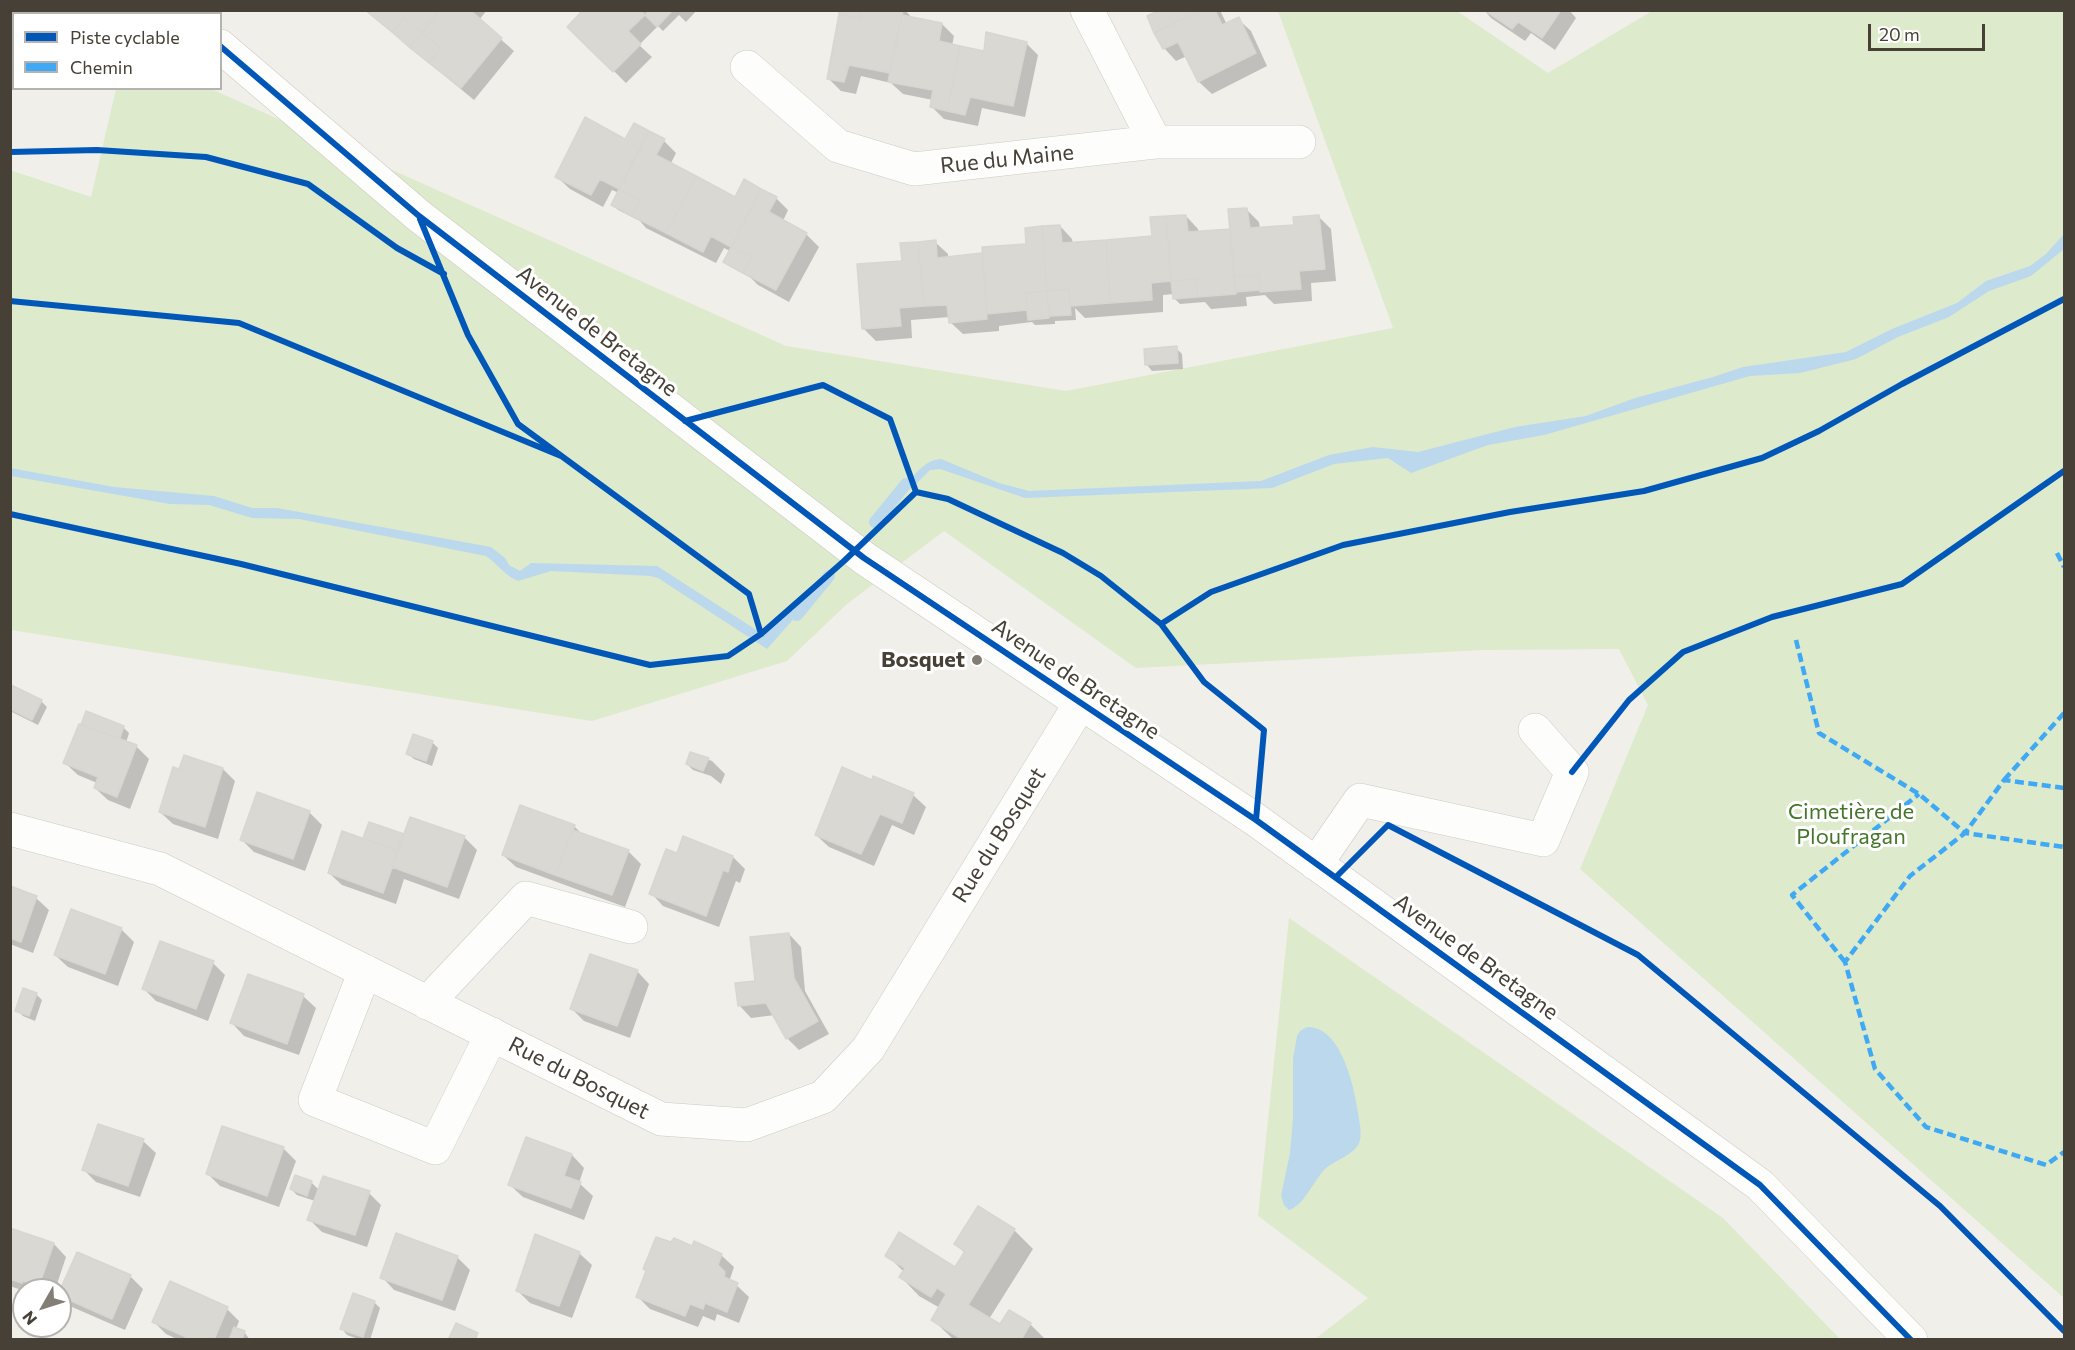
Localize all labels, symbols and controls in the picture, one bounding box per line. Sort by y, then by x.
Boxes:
legend [12,12,222,90]
scale bar [1871,12,1988,50]
text: 20 m [1879,23,1920,45]
text: Piste cyclable [70,26,180,48]
text: Chemin [70,56,133,78]
street label: Rue du Maine [939,139,1075,179]
street label: Avenue de Bretagne [511,260,683,402]
street label: Avenue de Bretagne [987,613,1165,745]
place label: Bosquet [881,647,965,673]
marker: Bosquet [970,653,984,667]
street label: Rue du Bosquet [947,762,1051,908]
park label: Cimetière de Ploufragan [1788,799,1914,850]
street label: Avenue de Bretagne [1389,888,1563,1026]
street label: Rue du Bosquet [504,1031,654,1125]
north arrow [12,1278,72,1338]
text: N [18,1308,40,1329]

